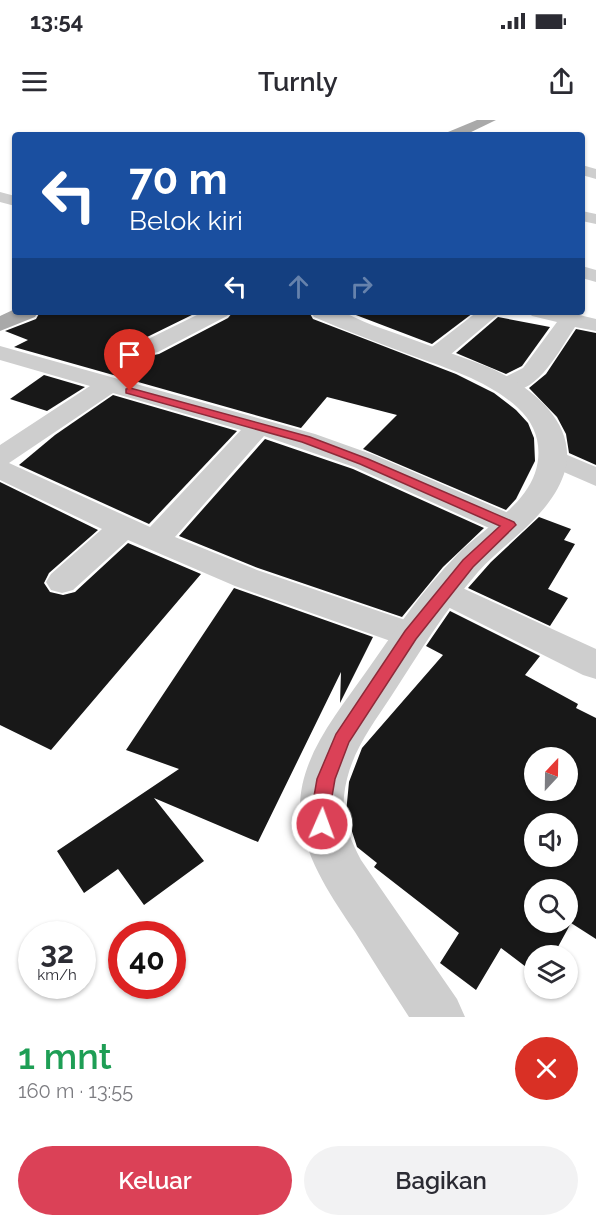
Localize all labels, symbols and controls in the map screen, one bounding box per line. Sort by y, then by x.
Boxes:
text: 13:54 [30,8,83,34]
icon: menu [18,65,51,98]
icon: share [545,65,578,98]
text: Turnly [258,66,338,97]
text: 70 m [129,155,228,204]
icon: left [30,156,108,234]
text: Belok kiri [129,205,243,236]
icon: left [219,270,252,303]
icon: ahead [282,270,315,303]
icon: right [345,270,378,303]
pin [104,329,155,391]
icon: arrive [113,338,146,371]
north arrow [524,747,578,801]
map controls [524,747,578,999]
position arrow [290,792,354,856]
button: sound [524,813,578,867]
button: search [524,879,578,933]
speed limit sign: 40 [108,921,186,999]
text: 32 [40,935,74,970]
button: layers [524,945,578,999]
text: km/h [37,966,77,984]
text: 1 mnt [18,1035,112,1077]
button: close [515,1037,578,1100]
text: 160 m · 13:55 [18,1079,133,1103]
button: Keluar [18,1146,292,1215]
button: Bagikan [304,1146,578,1215]

